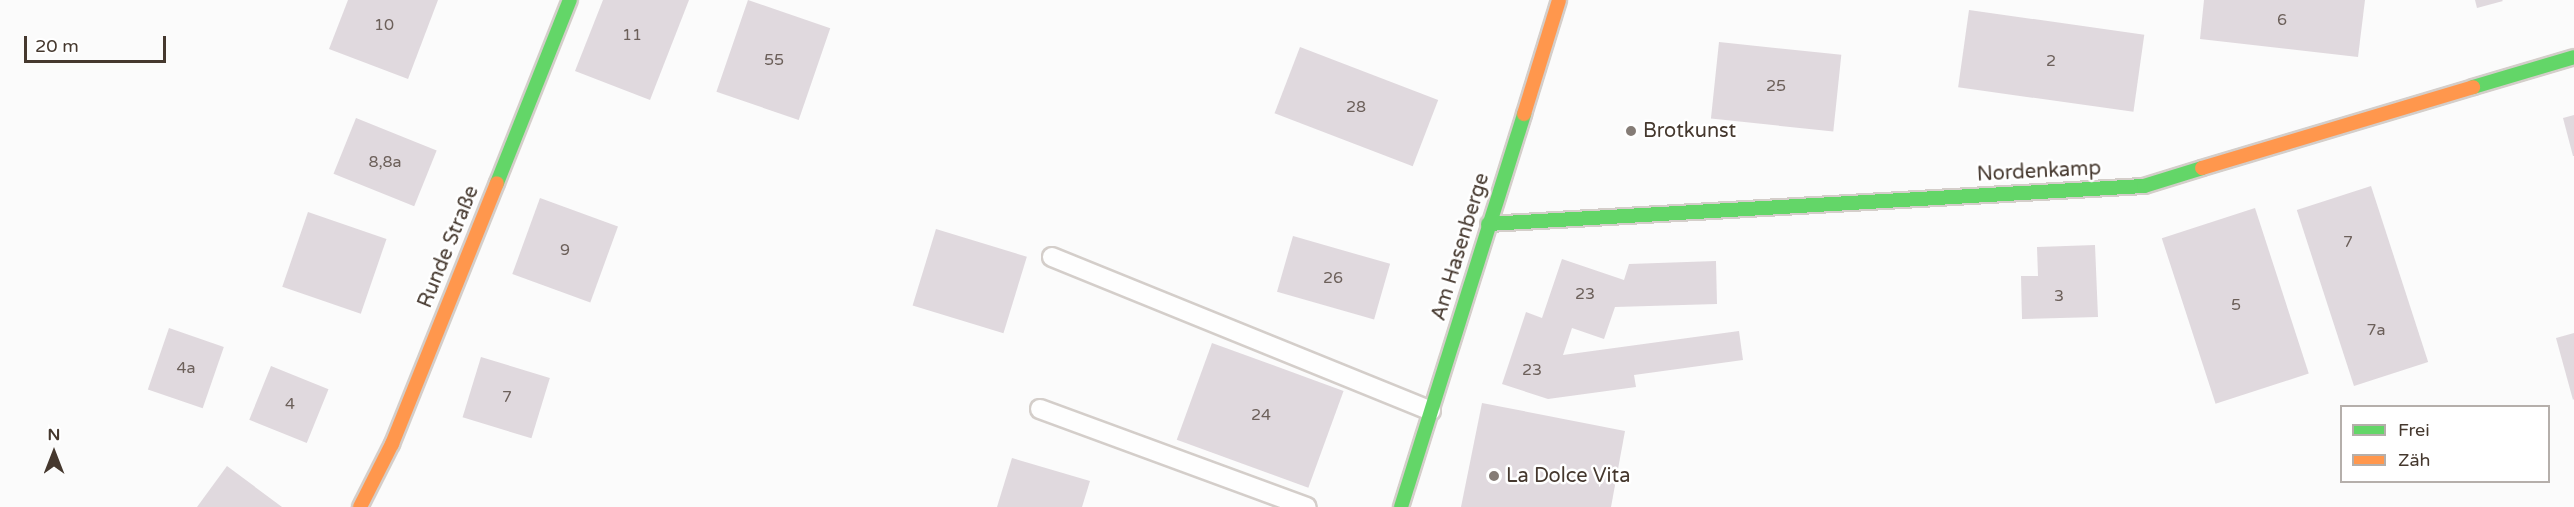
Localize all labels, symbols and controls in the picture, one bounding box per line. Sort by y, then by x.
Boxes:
house number: 6 [2277,10,2287,30]
house number: 10 [374,15,394,35]
scale bar [27,24,170,62]
house number: 11 [622,25,642,45]
text: 20 m [35,35,79,57]
house number: 55 [764,50,784,70]
house number: 2 [2046,51,2056,71]
house number: 25 [1766,76,1786,96]
house number: 28 [1346,97,1366,117]
place label: Brotkunst [1643,119,1736,143]
marker: Brotkunst [1624,124,1638,138]
house number: 8,8a [368,152,402,172]
street label: Nordenkamp [1976,157,2102,187]
street label: Am Hasenberge [1427,170,1495,324]
street label: Runde Straße [414,182,484,312]
house number: 7 [2343,232,2353,252]
house number: 9 [560,240,570,260]
house number: 26 [1323,268,1343,288]
house number: 23 [1575,284,1595,304]
house number: 3 [2054,286,2064,306]
house number: 5 [2231,295,2241,315]
house number: 7a [2366,320,2386,340]
house number: 4a [176,358,196,378]
house number: 23 [1522,360,1542,380]
house number: 7 [502,387,512,407]
house number: 4 [285,394,295,414]
house number: 24 [1251,405,1271,425]
legend [2340,405,2550,483]
text: Frei [2398,419,2430,441]
north arrow [24,423,84,483]
text: N [48,425,60,445]
text: Zäh [2398,449,2431,471]
place label: La Dolce Vita [1506,464,1630,488]
marker: La Dolce Vita [1487,469,1501,483]

